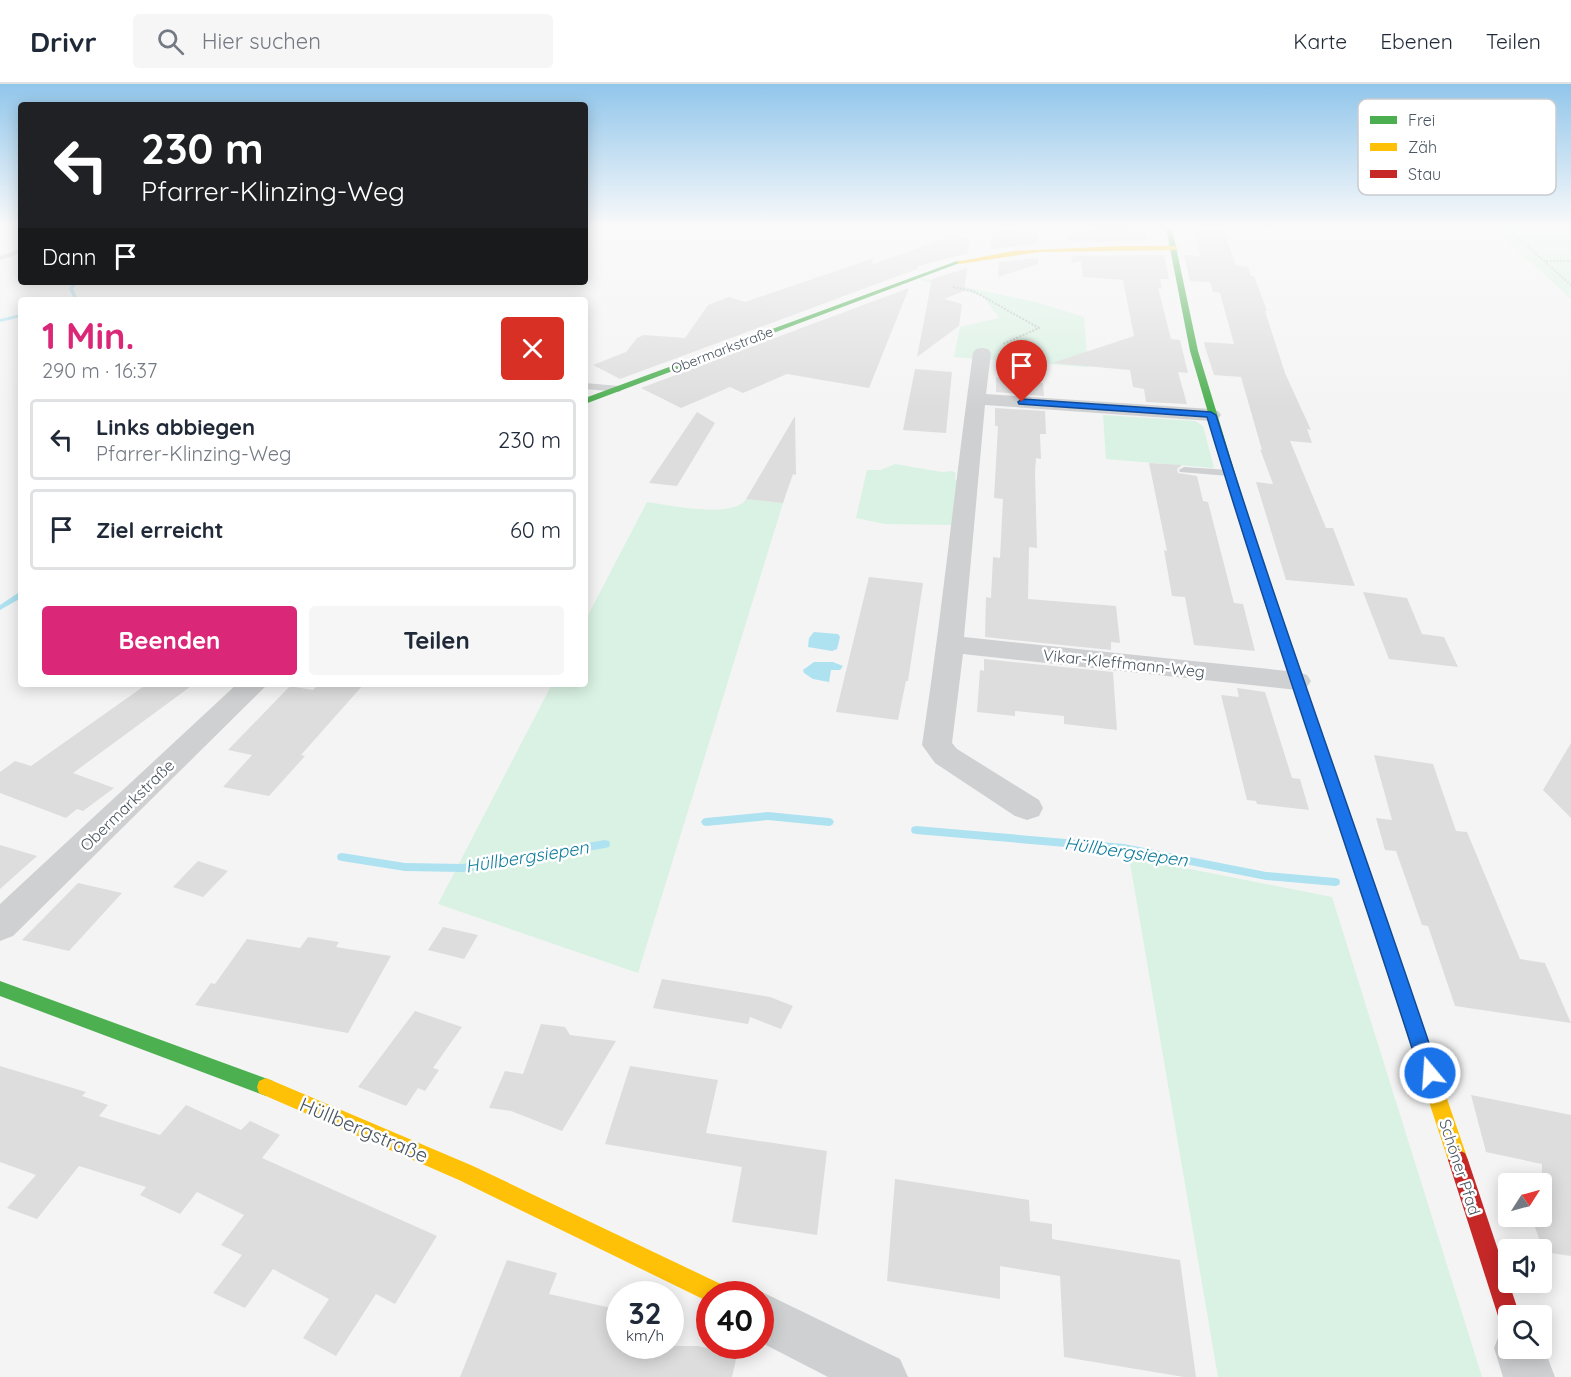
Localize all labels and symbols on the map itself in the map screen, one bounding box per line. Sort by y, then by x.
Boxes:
legend [1358,99,1556,195]
text: Frei [1408,110,1435,130]
text: Zäh [1408,137,1437,157]
text: Stau [1408,164,1441,184]
street label: Obermarkstraße [668,322,776,378]
pin [996,340,1047,402]
street label: Vikar-Kleffmann-Weg [1042,645,1206,681]
street label: Obermarkstraße [76,755,178,855]
water label: Hüllbergsiepen [1063,831,1190,872]
water label: Hüllbergsiepen [464,835,591,878]
position arrow [1398,1041,1462,1105]
street label: Hüllbergstraße [296,1091,432,1168]
street label: Schöner Pfad [1435,1117,1485,1217]
north arrow [1498,1173,1552,1227]
speed limit sign: 40 [696,1281,774,1359]

